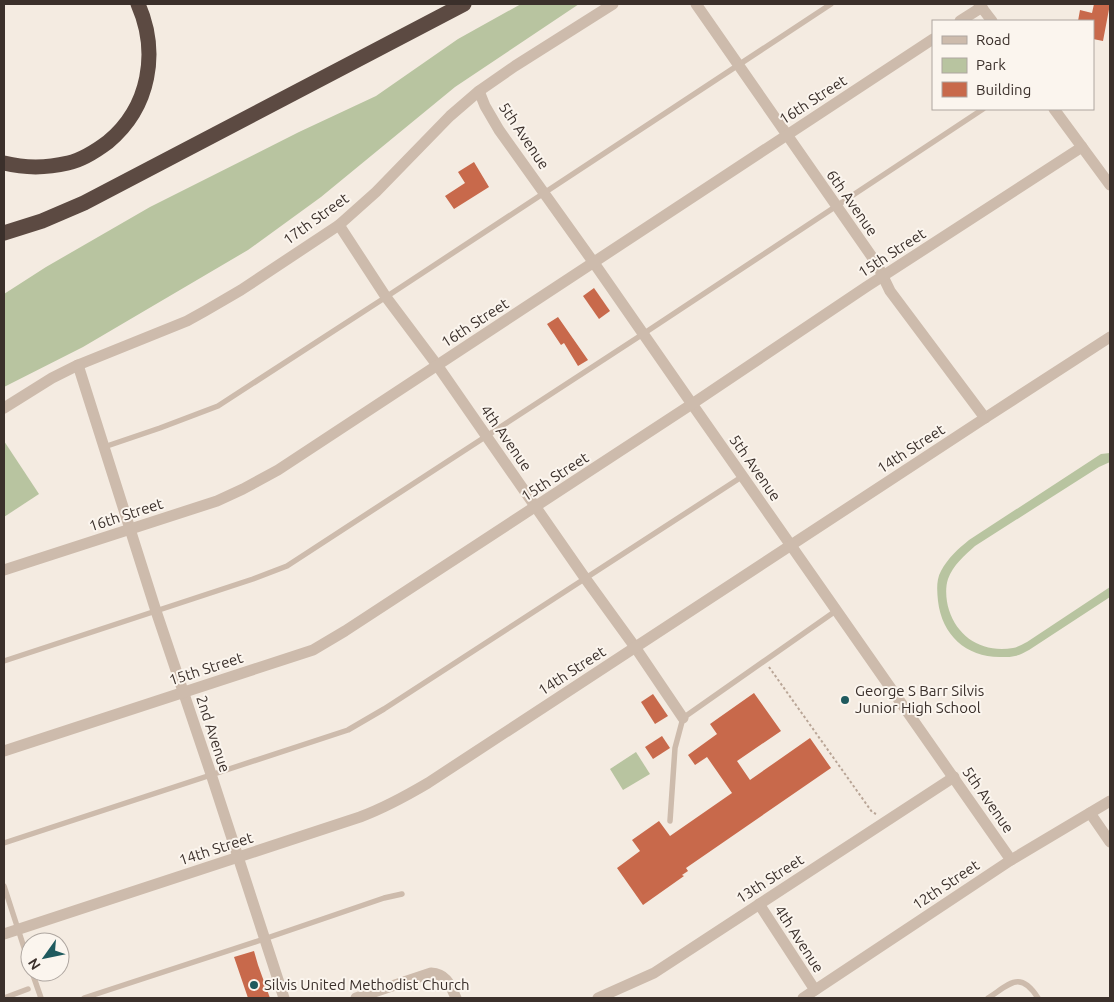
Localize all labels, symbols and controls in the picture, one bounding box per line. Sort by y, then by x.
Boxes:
legend [932,20,1094,110]
text: Road [976,31,1011,48]
text: Park [976,56,1006,73]
street label: 16th Street [776,72,850,128]
text: Building [976,81,1031,98]
street label: 5th Avenue [496,99,553,172]
street label: 6th Avenue [823,166,881,239]
street label: 17th Street [280,189,352,248]
street label: 15th Street [855,225,929,281]
street label: 16th Street [438,295,512,351]
street label: 4th Avenue [477,401,535,474]
street label: 14th Street [874,421,948,477]
street label: 5th Avenue [726,431,784,504]
street label: 15th Street [518,449,592,505]
street label: 16th Street [87,495,165,534]
street label: 14th Street [535,643,609,699]
street label: 15th Street [167,649,245,688]
place label: George S Barr Silvis Junior High School [855,682,984,716]
street label: 2nd Avenue [193,693,234,774]
marker: George S Barr Silvis Junior High School [839,694,851,706]
street label: 5th Avenue [959,763,1017,836]
street label: 14th Street [177,829,255,868]
street label: 13th Street [733,851,807,907]
street label: 12th Street [909,856,982,913]
street label: 4th Avenue [771,902,827,976]
north arrow [20,932,70,982]
text: N [25,955,44,973]
place label: Silvis United Methodist Church [264,976,470,993]
marker: Silvis United Methodist Church [248,979,260,991]

